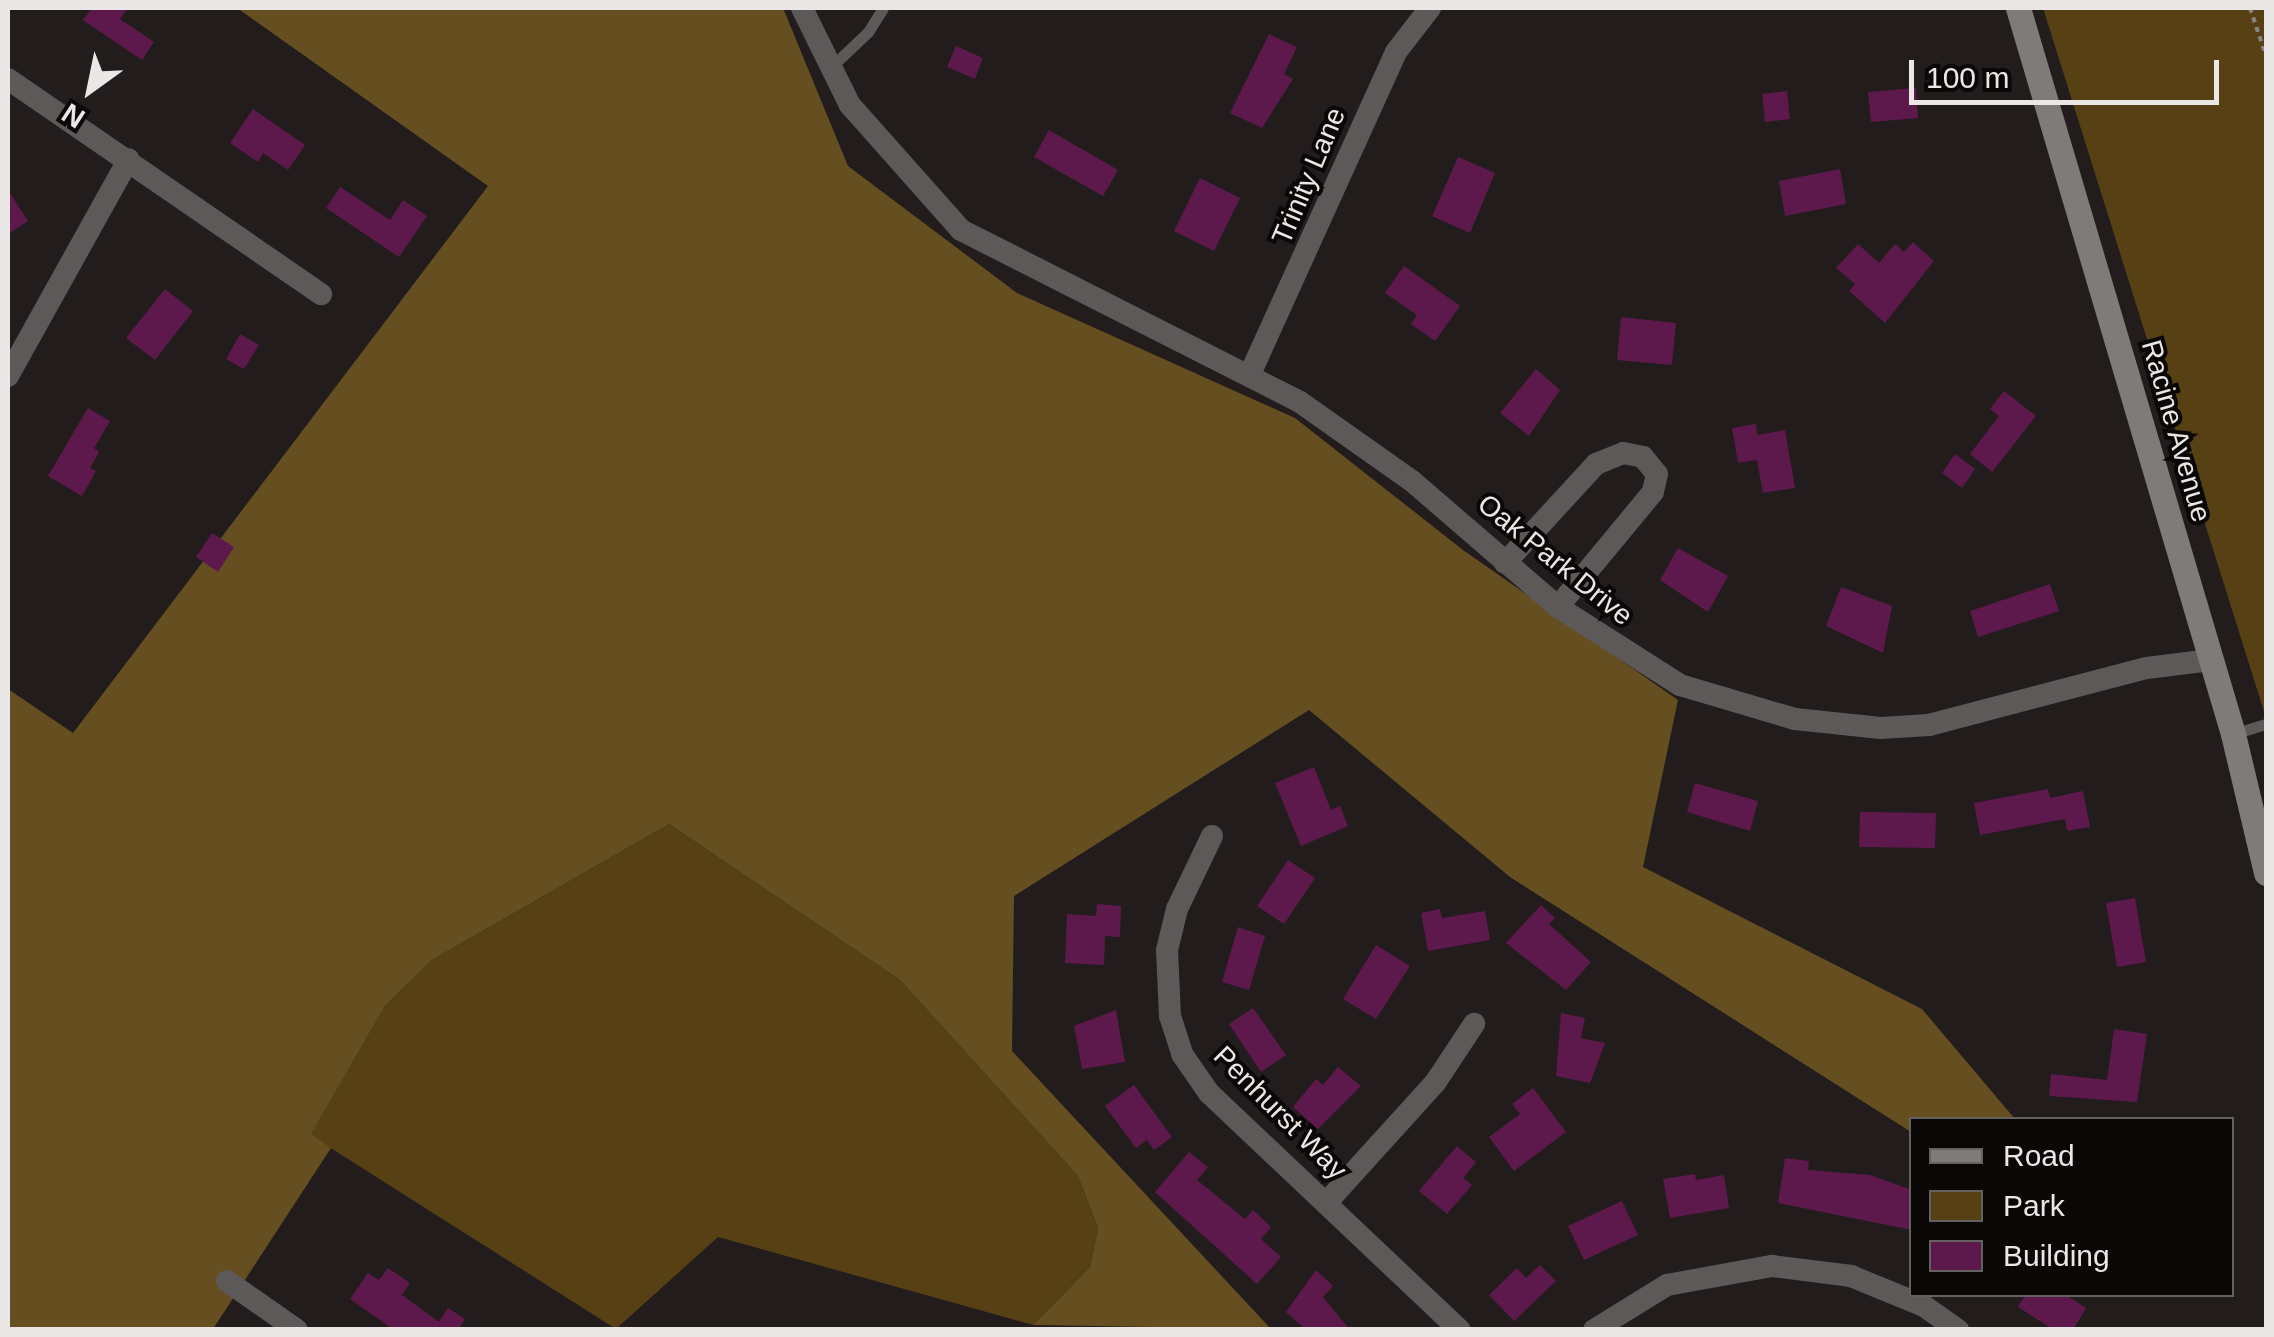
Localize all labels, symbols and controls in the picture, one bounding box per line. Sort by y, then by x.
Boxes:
north arrow [40,40,140,140]
scale bar [1914,40,2224,102]
text: 100 m [1926,61,2009,94]
text: N [56,97,90,134]
street label: Trinity Lane [1265,103,1353,249]
street label: Racine Avenue [2134,335,2218,527]
street label: Oak Park Drive [1471,487,1639,633]
street label: Penhurst Way [1206,1039,1354,1187]
legend [1909,1117,2234,1297]
text: Road [2003,1139,2075,1172]
text: Park [2003,1189,2065,1222]
text: Building [2003,1239,2110,1272]

